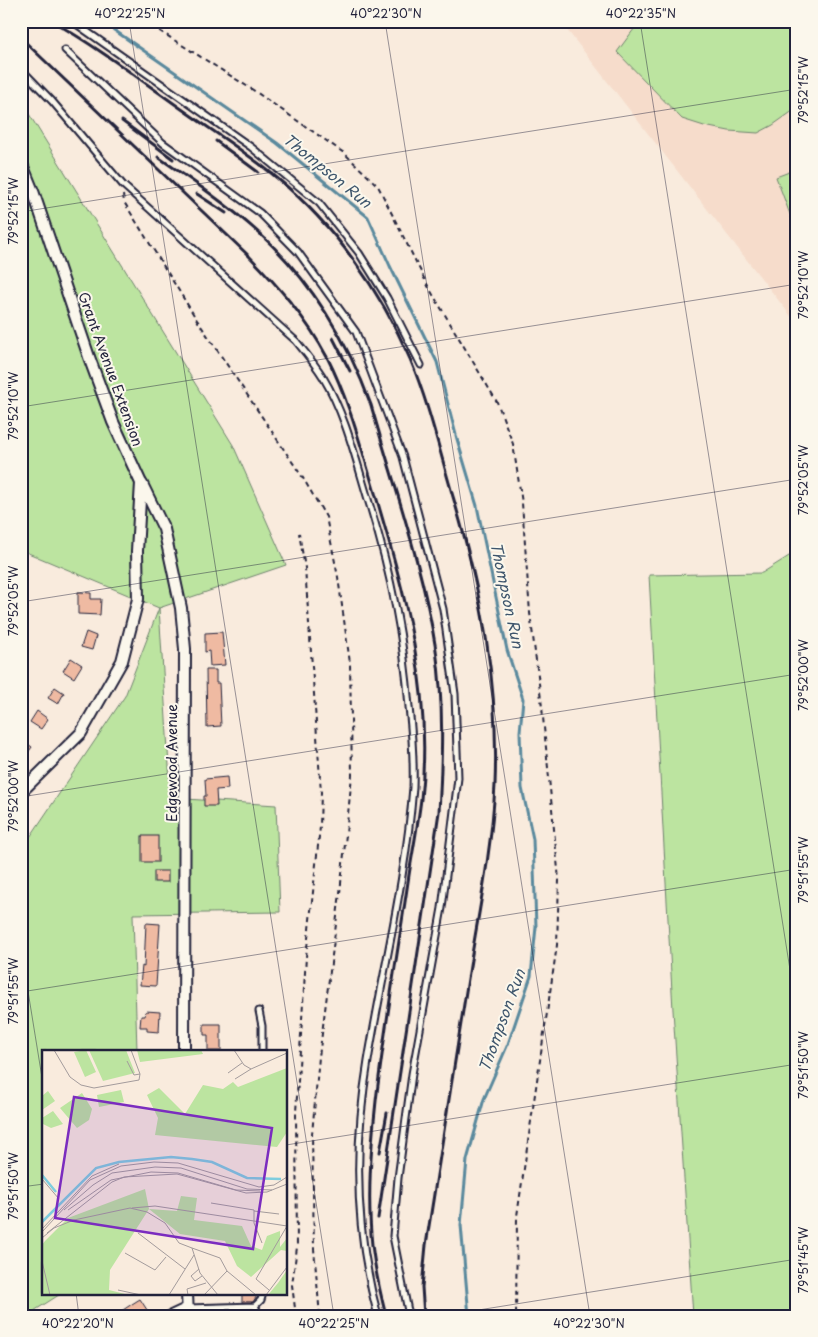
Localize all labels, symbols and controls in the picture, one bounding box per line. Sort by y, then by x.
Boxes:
text: 40°22'25"N [95,4,165,22]
text: 40°22'30"N [350,4,422,22]
text: 40°22'35"N [606,4,676,22]
text: 79°52'15"W [794,55,812,124]
water label: Thompson Run [279,127,378,213]
text: 79°52'15"W [4,176,22,245]
text: 79°52'10"W [794,250,812,319]
street label: Grant Avenue Extension [73,289,149,449]
text: 79°52'10"W [4,371,22,440]
text: 79°52'05"W [794,444,812,515]
water label: Thompson Run [486,540,531,651]
text: 79°52'05"W [4,565,22,636]
text: 79°52'00"W [794,638,812,711]
street label: Edgewood Avenue [161,704,182,822]
text: 79°52'00"W [4,759,22,832]
text: 79°51'55"W [794,836,812,904]
text: 79°51'55"W [4,957,22,1025]
water label: Thompson Run [472,965,531,1075]
text: 79°51'50"W [794,1030,812,1099]
inset map [42,1050,288,1294]
text: 79°51'50"W [4,1151,22,1220]
text: 79°51'45"W [794,1226,812,1293]
text: 40°22'20"N [42,1314,114,1332]
text: 40°22'25"N [299,1314,369,1332]
text: 40°22'30"N [553,1314,625,1332]

